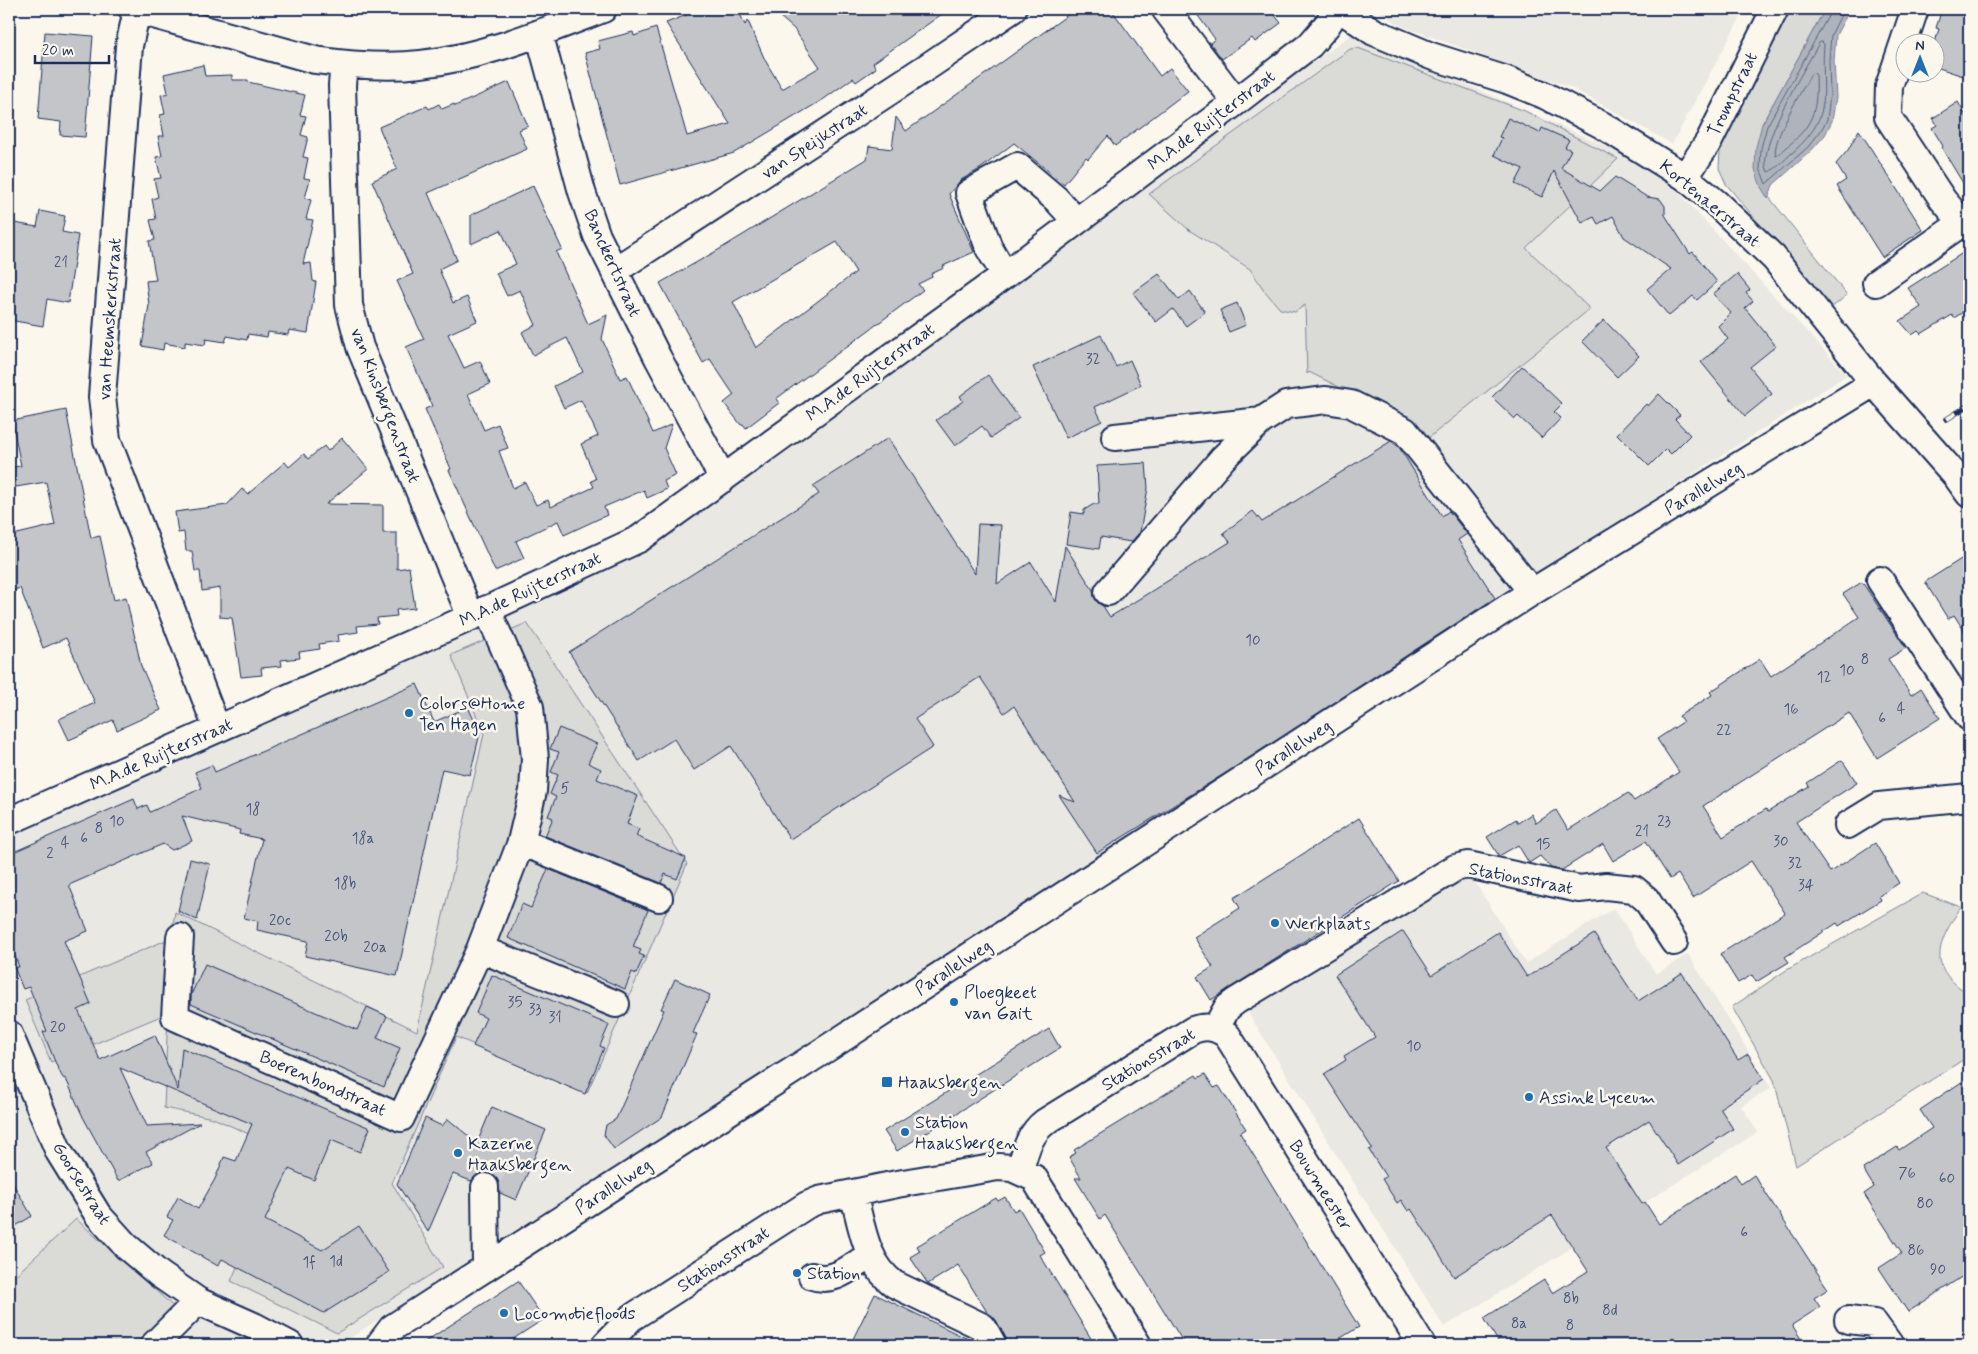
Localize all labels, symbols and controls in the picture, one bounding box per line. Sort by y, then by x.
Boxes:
scale bar [35,32,109,64]
north arrow [1896,32,1946,82]
text: N [1915,37,1925,55]
text: 20 m [42,41,74,61]
street label: Trompstraat [1702,48,1764,141]
street label: M.A.de Ruijterstraat [1143,65,1280,177]
street label: van Speijkstraat [757,98,873,185]
street label: Kortenaerstraat [1654,154,1765,253]
street label: Banckertstraat [578,206,647,321]
street label: van Heemskerkstraat [92,237,128,401]
house number: 21 [54,253,68,273]
street label: M.A.de Ruijterstraat [801,318,940,428]
street label: van Kinsbergenstraat [342,324,426,488]
house number: 32 [1086,350,1100,370]
street label: Parallelweg [1660,456,1747,522]
street label: M.A.de Ruijterstraat [456,546,605,633]
house number: 10 [1245,631,1261,651]
house number: 8 [1861,650,1869,670]
house number: 10 [1839,661,1855,681]
house number: 12 [1817,668,1831,688]
place label: Colors@Home Ten Hagen [419,692,525,737]
house number: 4 [1897,699,1906,719]
house number: 16 [1783,700,1799,720]
marker: Colors@Home Ten Hagen [403,707,415,719]
house number: 6 [1878,709,1886,729]
street label: M.A.de Ruijterstraat [86,713,237,797]
street label: Parallelweg [1251,714,1337,782]
house number: 22 [1716,721,1732,741]
house number: 5 [560,779,570,799]
house number: 18 [246,800,260,820]
house number: 10 [109,812,125,832]
house number: 23 [1657,812,1671,832]
house number: 8 [95,819,103,839]
house number: 21 [1635,822,1649,842]
house number: 6 [80,829,88,849]
house number: 18a [352,829,375,849]
house number: 30 [1773,832,1789,852]
house number: 4 [61,833,70,853]
house number: 15 [1536,835,1550,855]
house number: 2 [46,844,54,864]
house number: 32 [1788,854,1802,874]
street label: Stationsstraat [1467,857,1575,901]
house number: 18b [334,874,356,894]
house number: 34 [1798,876,1814,896]
house number: 20c [269,911,291,931]
place label: Werkplaats [1285,912,1371,936]
marker: Werkplaats [1269,917,1281,929]
house number: 20b [324,927,348,947]
street label: Parallelweg [911,934,997,1002]
house number: 20a [363,938,387,958]
place label: Ploegkeet van Gait [964,981,1037,1026]
house number: 35 [508,993,522,1013]
marker: Ploegkeet van Gait [948,996,960,1008]
house number: 33 [528,1000,542,1020]
house number: 31 [548,1008,562,1028]
house number: 20 [50,1018,66,1038]
street label: Stationsstraat [1097,1022,1200,1097]
house number: 10 [1406,1037,1422,1057]
street label: Boerenbondstraat [255,1045,390,1123]
place label: Haaksbergen [898,1071,1001,1097]
marker: Haaksbergen [880,1075,894,1089]
place label: Assink Lyceum [1539,1086,1656,1110]
marker: Assink Lyceum [1523,1091,1535,1103]
place label: Station Haaksbergen [915,1111,1018,1158]
marker: Station Haaksbergen [899,1126,911,1138]
place label: Kazerne Haaksbergen [468,1132,571,1179]
street label: Bouwmeester [1283,1136,1358,1236]
street label: Goorsestraat [46,1138,116,1230]
marker: Kazerne Haaksbergen [452,1147,464,1159]
street label: Parallelweg [571,1153,657,1221]
house number: 76 [1898,1164,1916,1184]
house number: 60 [1939,1169,1955,1189]
house number: 80 [1916,1194,1934,1214]
street label: Stationsstraat [673,1221,775,1299]
house number: 6 [1740,1223,1748,1243]
house number: 86 [1908,1241,1924,1261]
house number: 1d [329,1252,343,1272]
house number: 1f [302,1253,316,1273]
house number: 90 [1930,1260,1946,1280]
place label: Station [807,1262,860,1286]
marker: Station [791,1267,803,1279]
house number: 8b [1563,1289,1579,1309]
house number: 8d [1602,1301,1618,1321]
place label: Locomotiefloods [514,1302,636,1326]
marker: Locomotiefloods [498,1307,510,1319]
house number: 8a [1511,1314,1527,1334]
house number: 8 [1566,1316,1574,1336]

